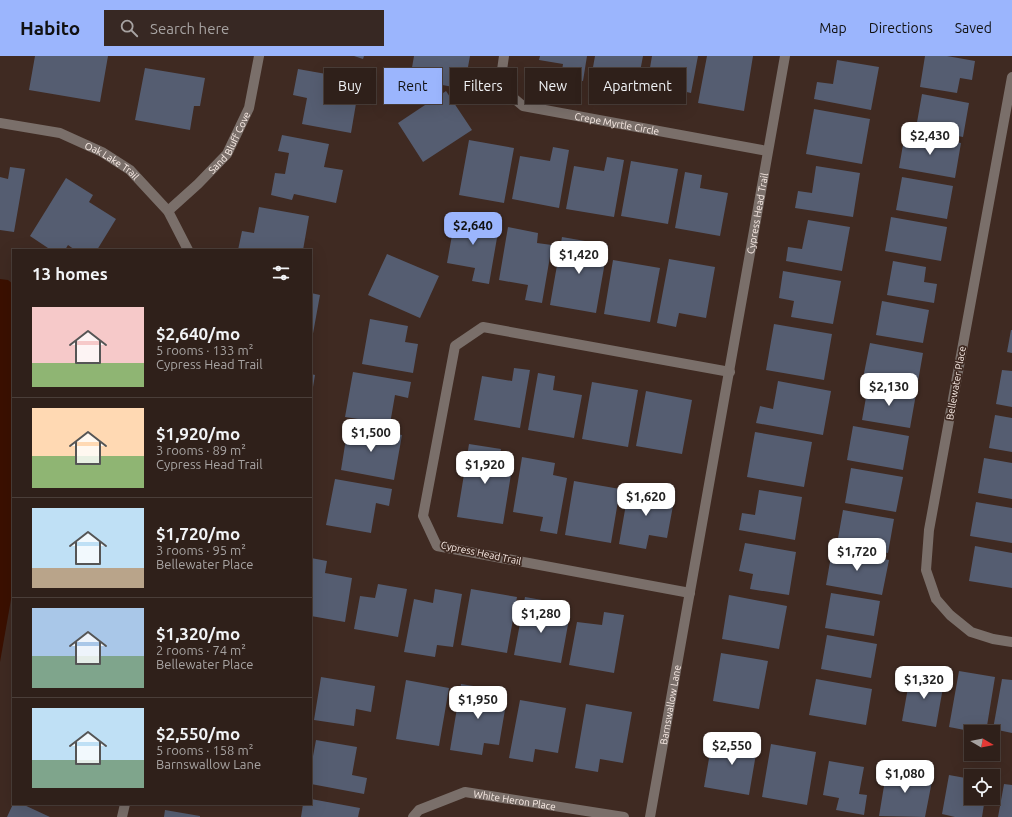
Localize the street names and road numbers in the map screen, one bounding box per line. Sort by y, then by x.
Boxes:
street label: Sand Bluff Cove [206,110,252,176]
street label: Crepe Myrtle Circle [574,110,660,137]
street label: Oak Lake Trail [83,140,142,182]
street label: Cypress Head Trail [744,172,770,255]
street label: Bellewater Place [944,345,968,421]
street label: Cypress Head Trail [440,539,523,567]
street label: Barnswallow Lane [657,664,682,746]
street label: White Heron Place [473,788,557,812]

